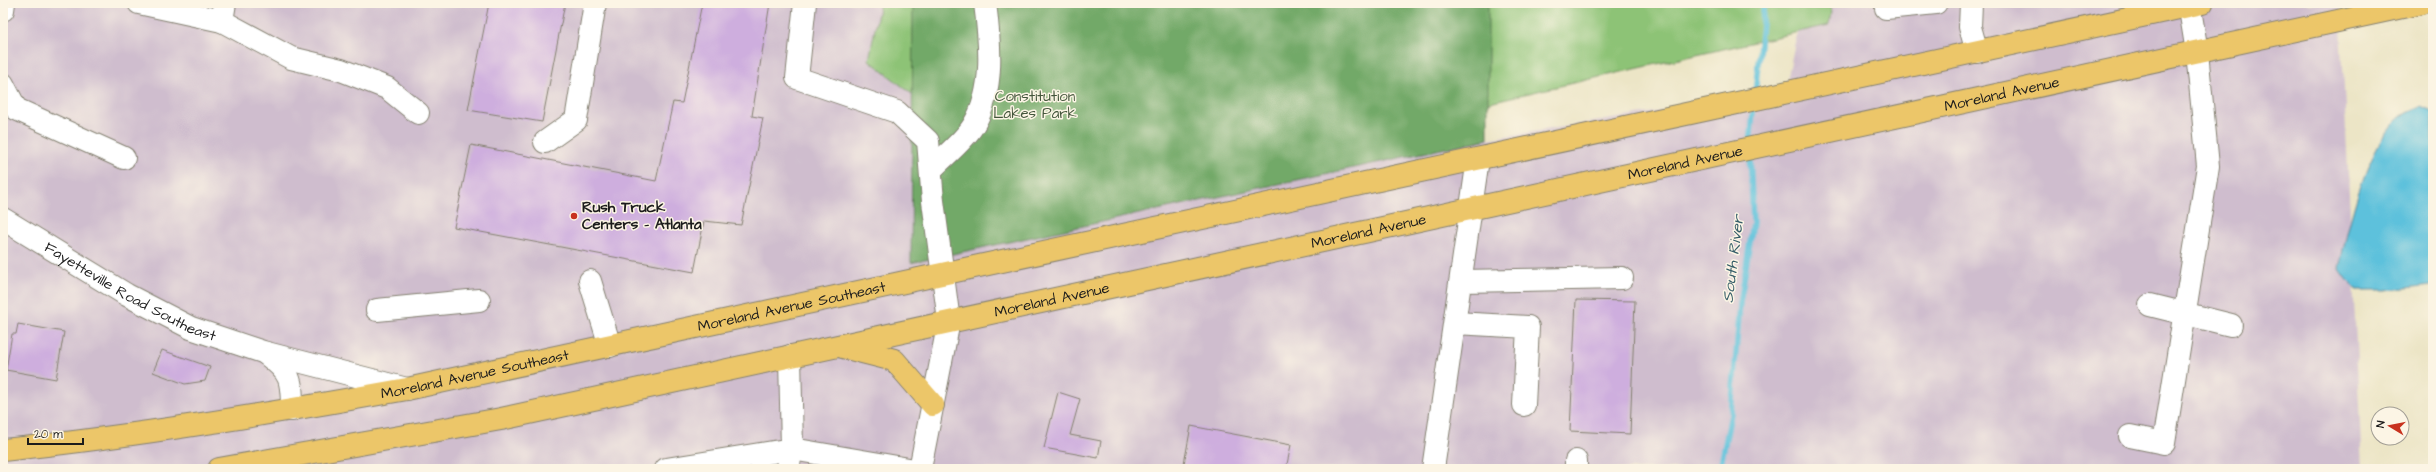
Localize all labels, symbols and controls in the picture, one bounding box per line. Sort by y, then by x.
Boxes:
street label: Moreland Avenue [1942,71,2061,117]
park label: Constitution Lakes Park [993,86,1077,124]
street label: Moreland Avenue [1626,140,1745,185]
place label: Rush Truck Centers – Atlanta [582,197,702,235]
street label: Moreland Avenue [1309,208,1428,254]
marker: Rush Truck Centers – Atlanta [569,211,579,221]
water label: South River [1717,212,1750,304]
street label: Fayetteville Road Southeast [41,237,219,346]
street label: Moreland Avenue Southeast [696,276,888,337]
street label: Moreland Avenue [992,277,1111,322]
street label: Moreland Avenue Southeast [379,344,571,404]
north arrow [2370,406,2410,446]
scale bar [28,420,83,446]
text: N [2373,420,2389,429]
text: 20 m [34,426,63,443]

